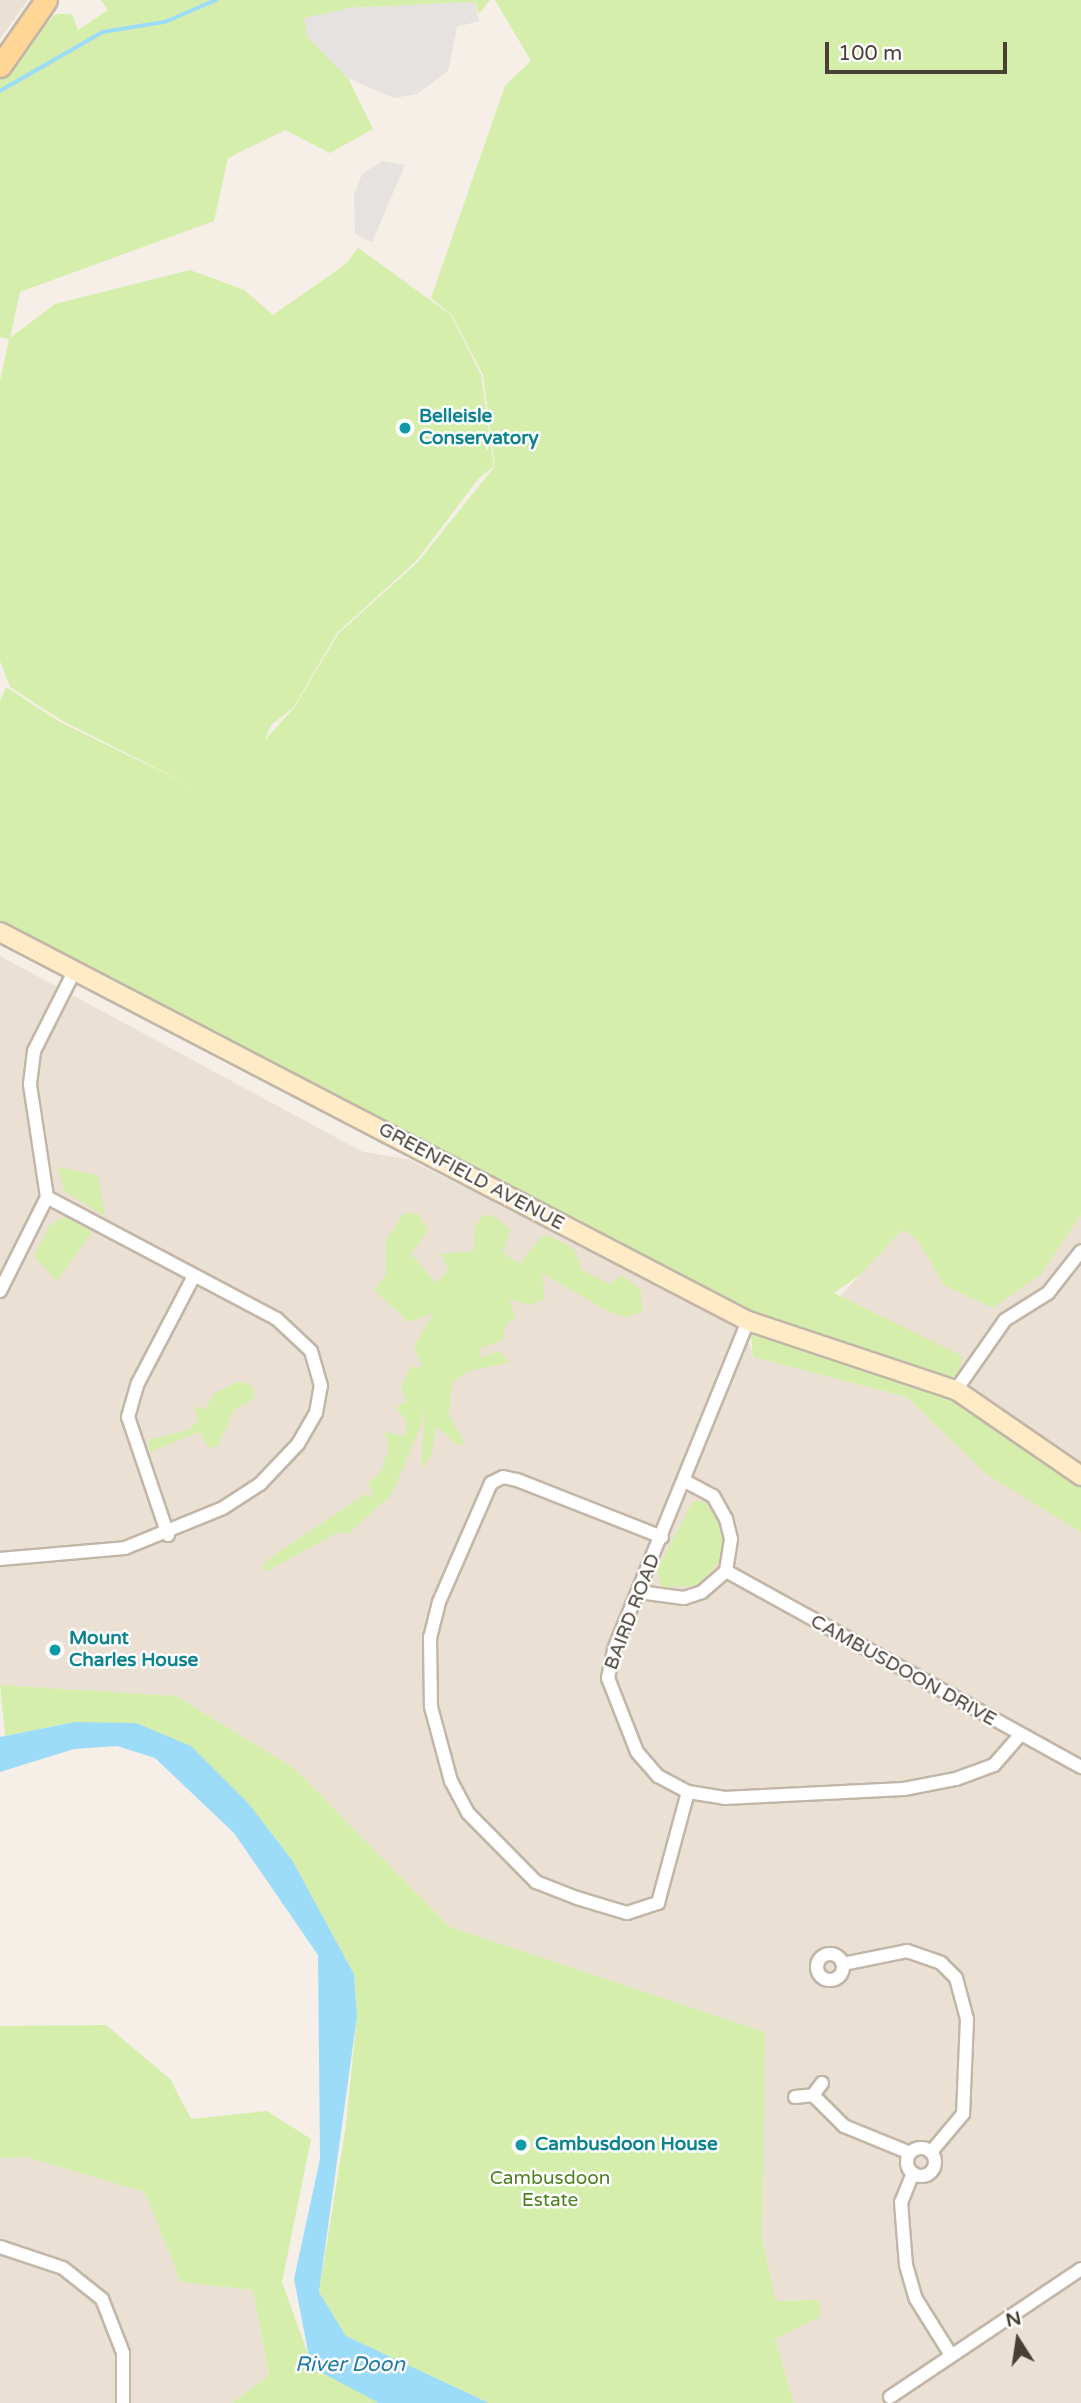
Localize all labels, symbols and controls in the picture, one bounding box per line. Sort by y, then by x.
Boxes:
scale bar [829,28,1011,72]
text: 100 m [838,41,902,66]
place label: Belleisle Conservatory [419,406,539,450]
marker: Belleisle Conservatory [397,420,413,436]
street label: GREENFIELD AVENUE [374,1118,568,1236]
street label: BAIRD ROAD [600,1551,666,1673]
street label: CAMBUSDOON DRIVE [806,1610,1000,1732]
place label: Mount Charles House [69,1628,198,1672]
marker: Mount Charles House [47,1642,63,1658]
place label: Cambusdoon House [535,2134,718,2156]
marker: Cambusdoon House [513,2137,529,2153]
park label: Cambusdoon Estate [490,2168,610,2212]
north arrow [983,2305,1053,2375]
text: N [1004,2307,1023,2332]
water label: River Doon [295,2352,405,2378]

